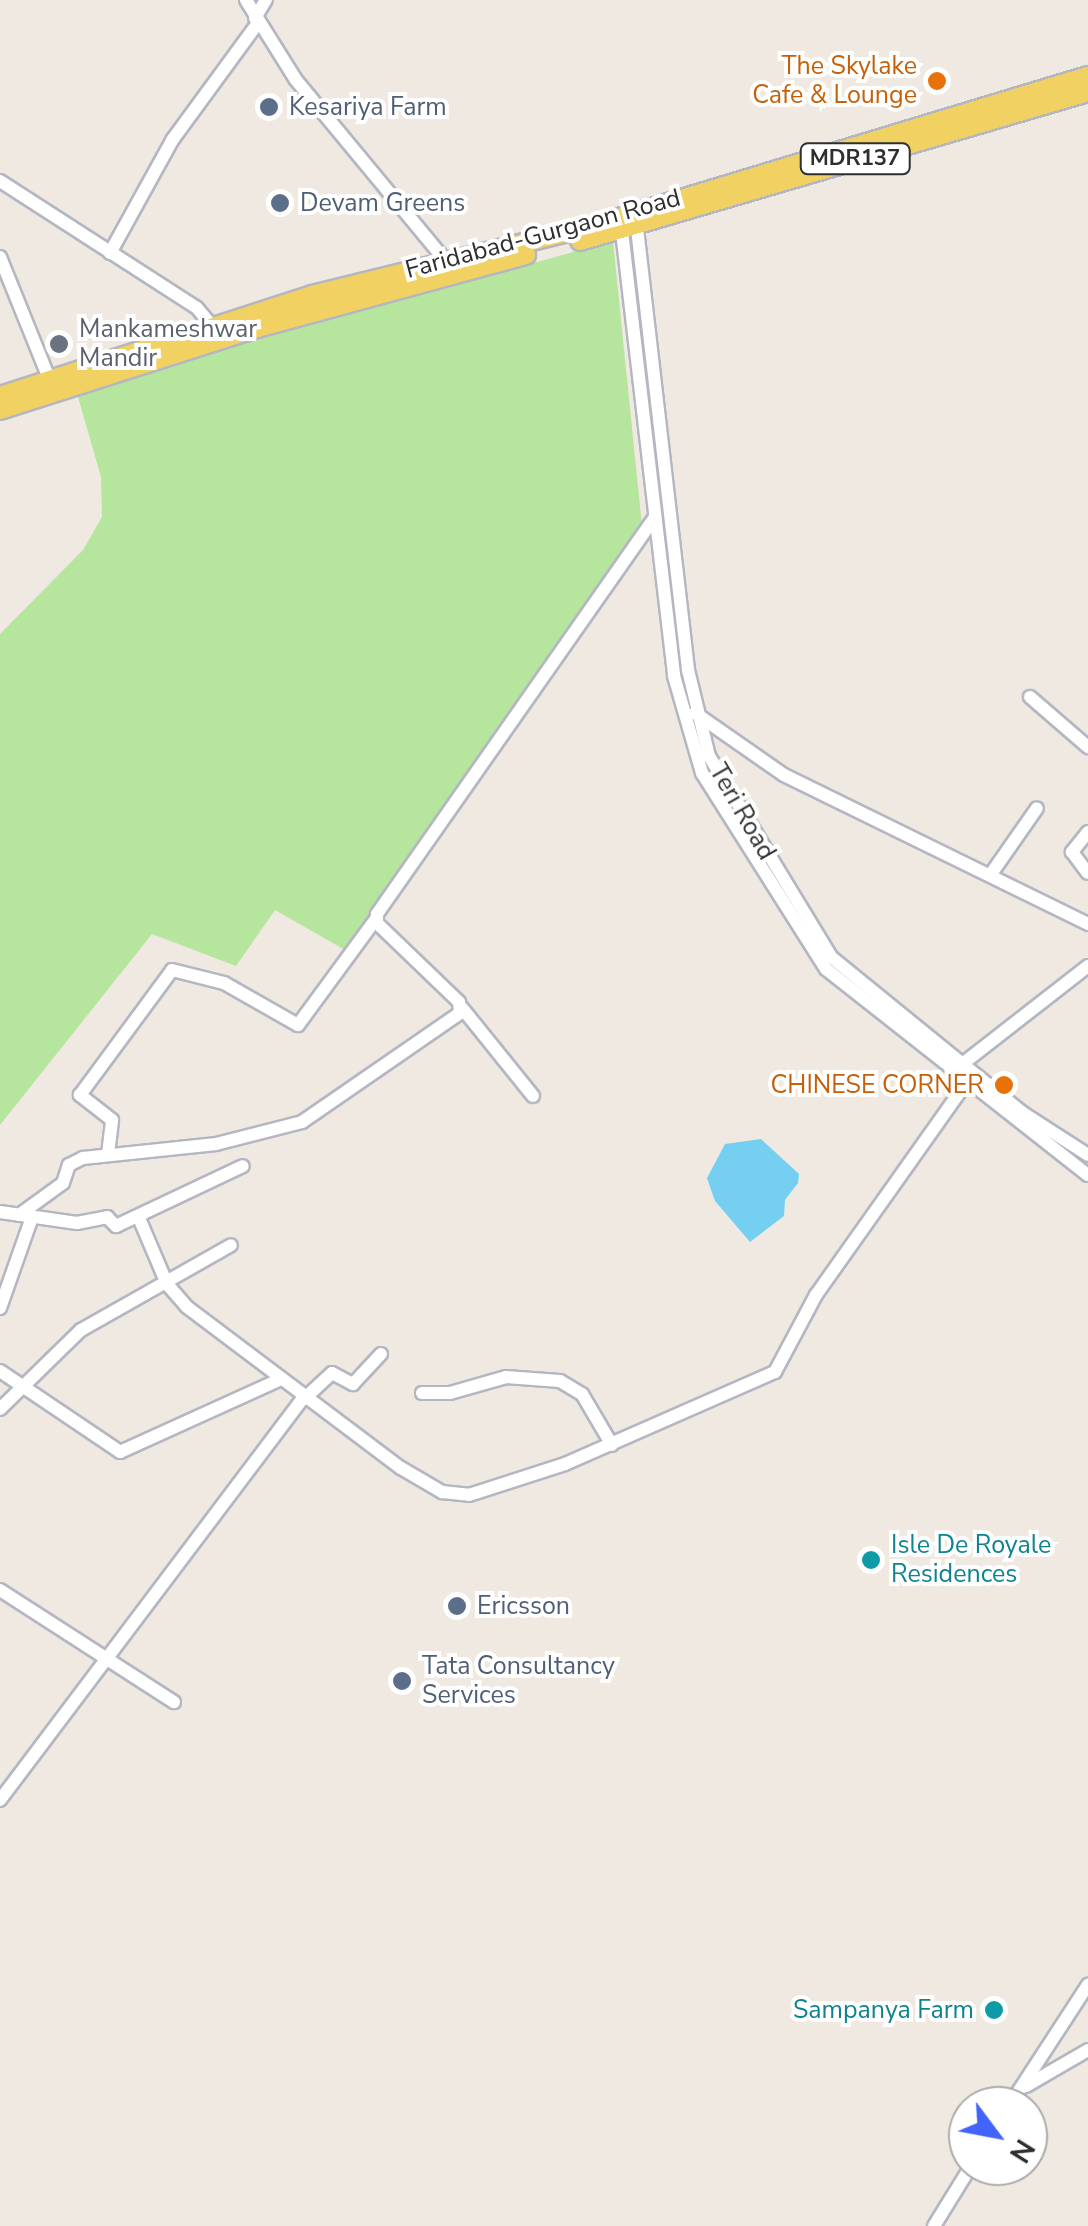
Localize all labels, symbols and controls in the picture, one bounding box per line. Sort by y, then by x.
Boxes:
place label: The Skylake Cafe & Lounge [752,52,917,111]
marker: The Skylake Cafe & Lounge [926,70,948,92]
place label: Kesariya Farm [289,92,447,122]
marker: Kesariya Farm [258,96,280,118]
road number: MDR137 [798,142,912,176]
street label: Faridabad-Gurgaon Road [402,183,684,285]
place label: Devam Greens [300,188,465,218]
marker: Devam Greens [269,192,291,214]
place label: Mankameshwar Mandir [79,315,257,374]
marker: Mankameshwar Mandir [48,333,70,355]
street label: Teri Road [703,759,781,865]
place label: CHINESE CORNER [771,1070,984,1100]
marker: CHINESE CORNER [993,1074,1015,1096]
place label: Isle De Royale Residences [891,1531,1051,1590]
marker: Isle De Royale Residences [860,1549,882,1571]
place label: Ericsson [477,1591,570,1621]
marker: Ericsson [446,1595,468,1617]
place label: Tata Consultancy Services [422,1652,615,1711]
marker: Tata Consultancy Services [391,1670,413,1692]
place label: Sampanya Farm [793,1995,974,2025]
marker: Sampanya Farm [983,1999,1005,2021]
north arrow [948,2086,1048,2186]
text: N [1000,2132,1043,2170]

